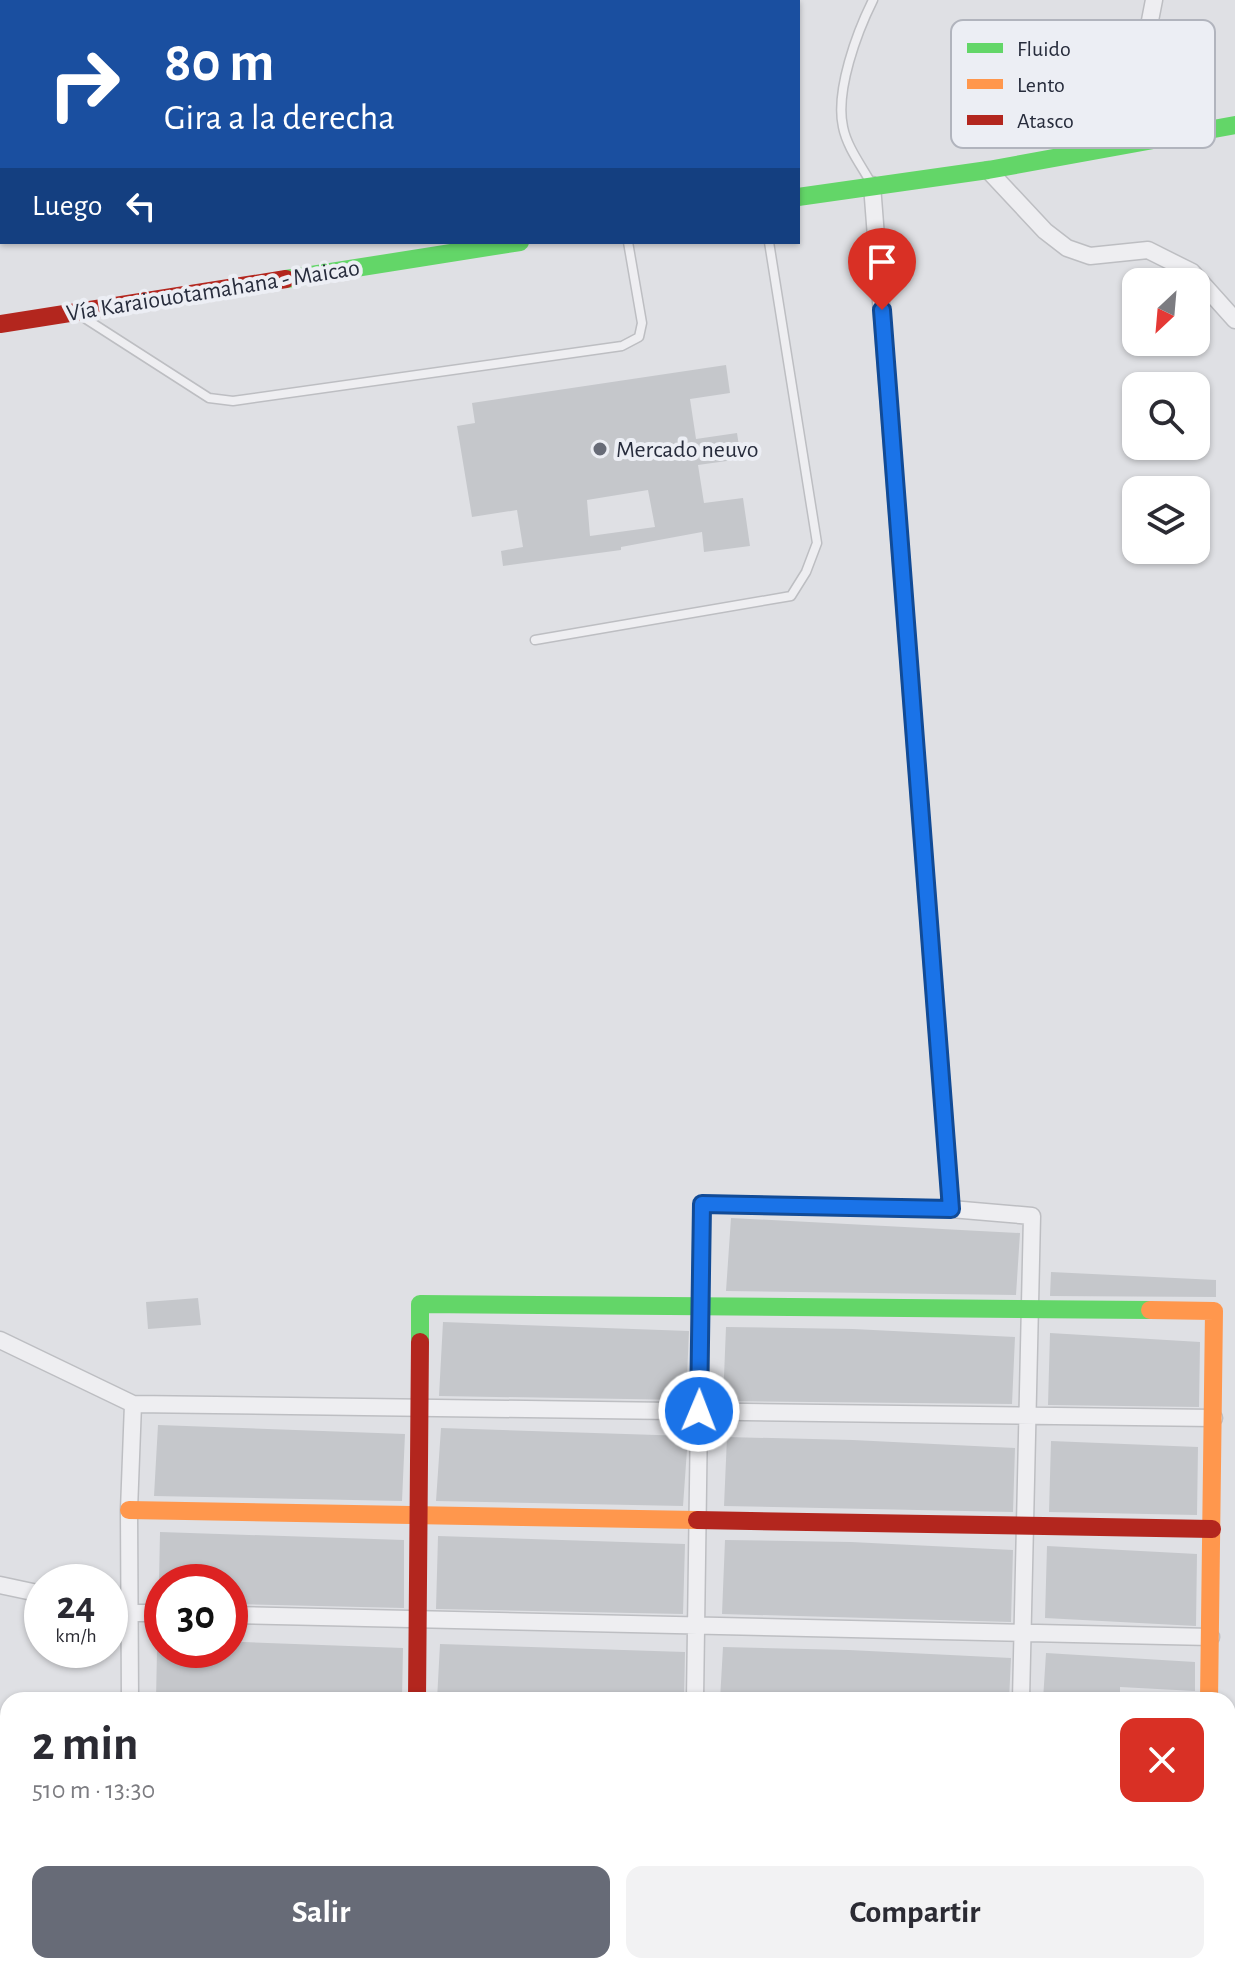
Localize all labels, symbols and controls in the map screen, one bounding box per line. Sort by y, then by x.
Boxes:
legend [951,20,1215,148]
icon: right [32,32,136,136]
text: 80 m [164,35,274,91]
text: Fluido [1017,38,1071,60]
text: Lento [1017,74,1065,96]
text: Gira a la derecha [164,100,395,136]
text: Atasco [1017,110,1074,132]
icon: left [119,184,163,228]
text: Luego [32,191,103,221]
pin [848,228,916,310]
icon: arrive [860,240,904,284]
street label: Vía Karaiouotamahana - Maicao [65,256,362,326]
north arrow [1122,268,1210,356]
map controls [1122,268,1210,564]
button: search [1122,372,1210,460]
place label: Mercado neuvo [616,438,758,462]
marker: Mercado neuvo [591,440,609,458]
button: layers [1122,476,1210,564]
position arrow [657,1369,741,1453]
speed limit sign: 30 [144,1564,248,1668]
text: 24 [57,1586,95,1626]
text: km/h [55,1626,97,1646]
button: close [1120,1718,1204,1802]
text: 2 min [32,1721,139,1769]
text: 510 m · 13:30 [32,1777,155,1803]
button: Salir [32,1866,610,1958]
button: Compartir [626,1866,1204,1958]

